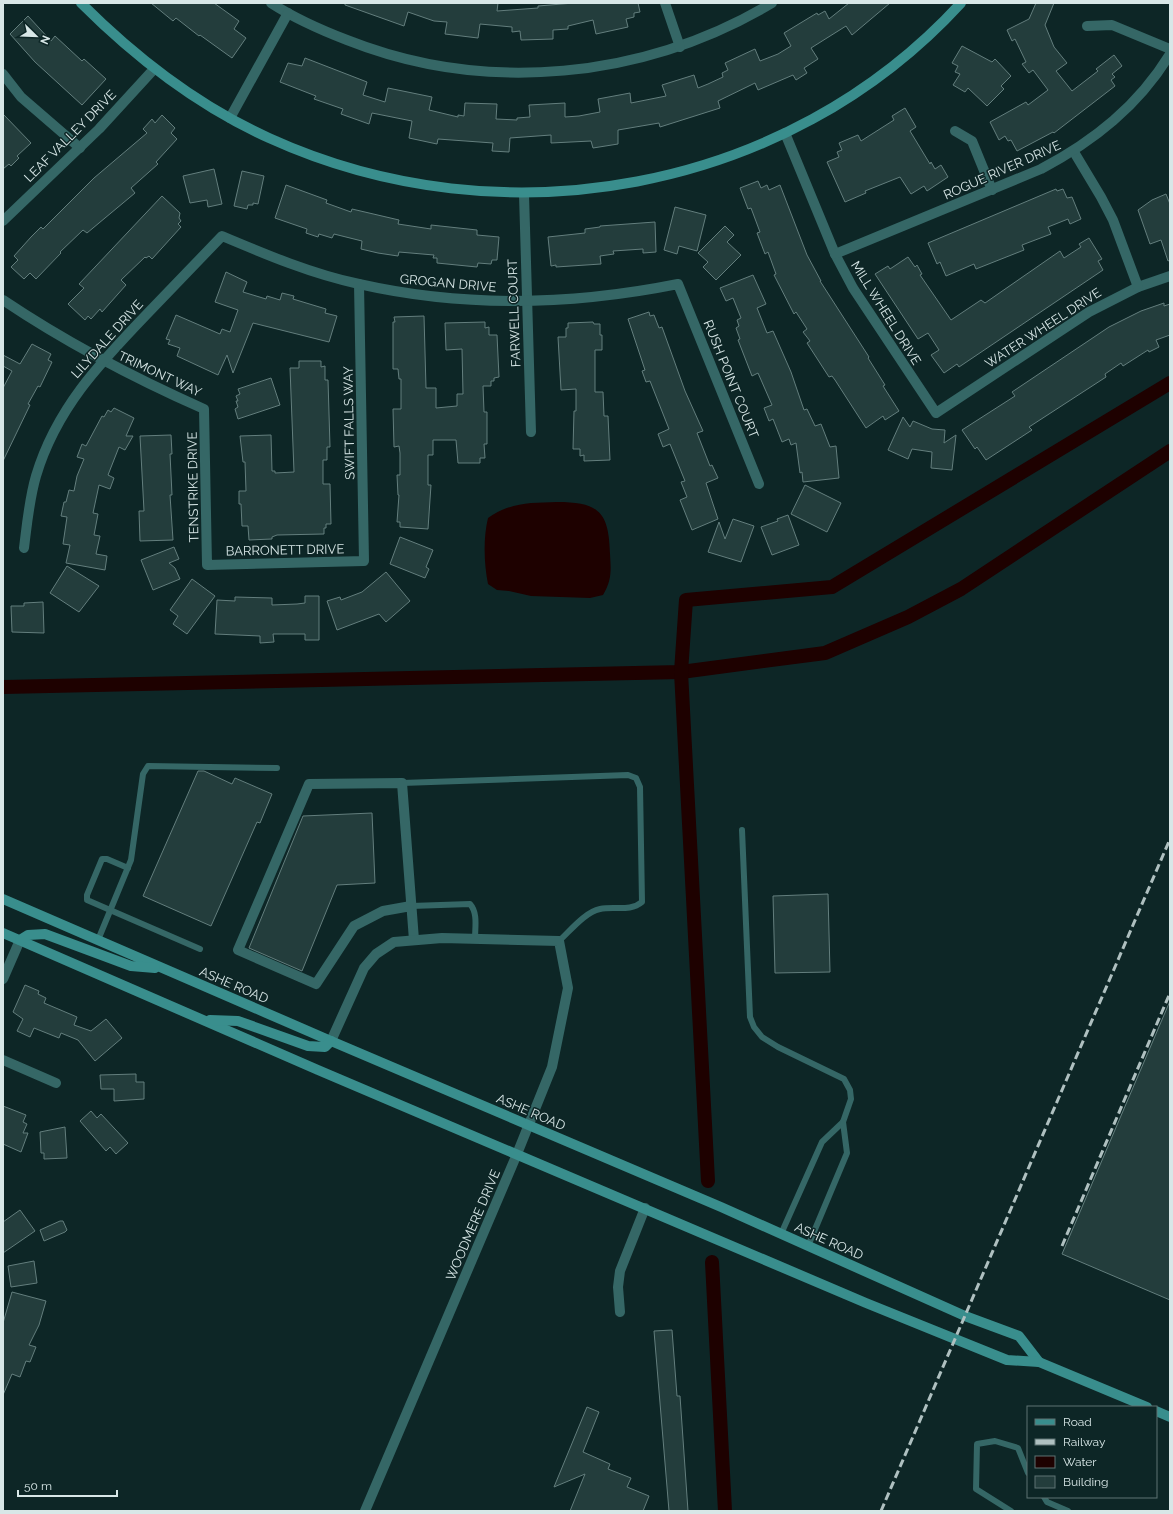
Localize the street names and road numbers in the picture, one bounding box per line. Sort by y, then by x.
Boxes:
street label: LEAF VALLEY DRIVE [21,87,119,185]
street label: ROGUE RIVER DRIVE [941,137,1063,203]
street label: MILL WHEEL DRIVE [848,258,924,368]
street label: FARWELL COURT [505,259,523,367]
street label: GROGAN DRIVE [399,271,497,295]
street label: WATER WHEEL DRIVE [982,285,1104,371]
street label: LILYDALE DRIVE [68,297,146,381]
street label: RUSH POINT COURT [700,318,762,440]
street label: TRIMONT WAY [116,348,205,400]
street label: SWIFT FALLS WAY [341,366,357,480]
street label: TENSTRIKE DRIVE [185,431,201,542]
street label: BARRONETT DRIVE [226,541,344,559]
street label: ASHE ROAD [197,964,271,1006]
street label: ASHE ROAD [494,1091,568,1133]
street label: WOODMERE DRIVE [443,1167,503,1283]
street label: ASHE ROAD [792,1219,866,1263]

